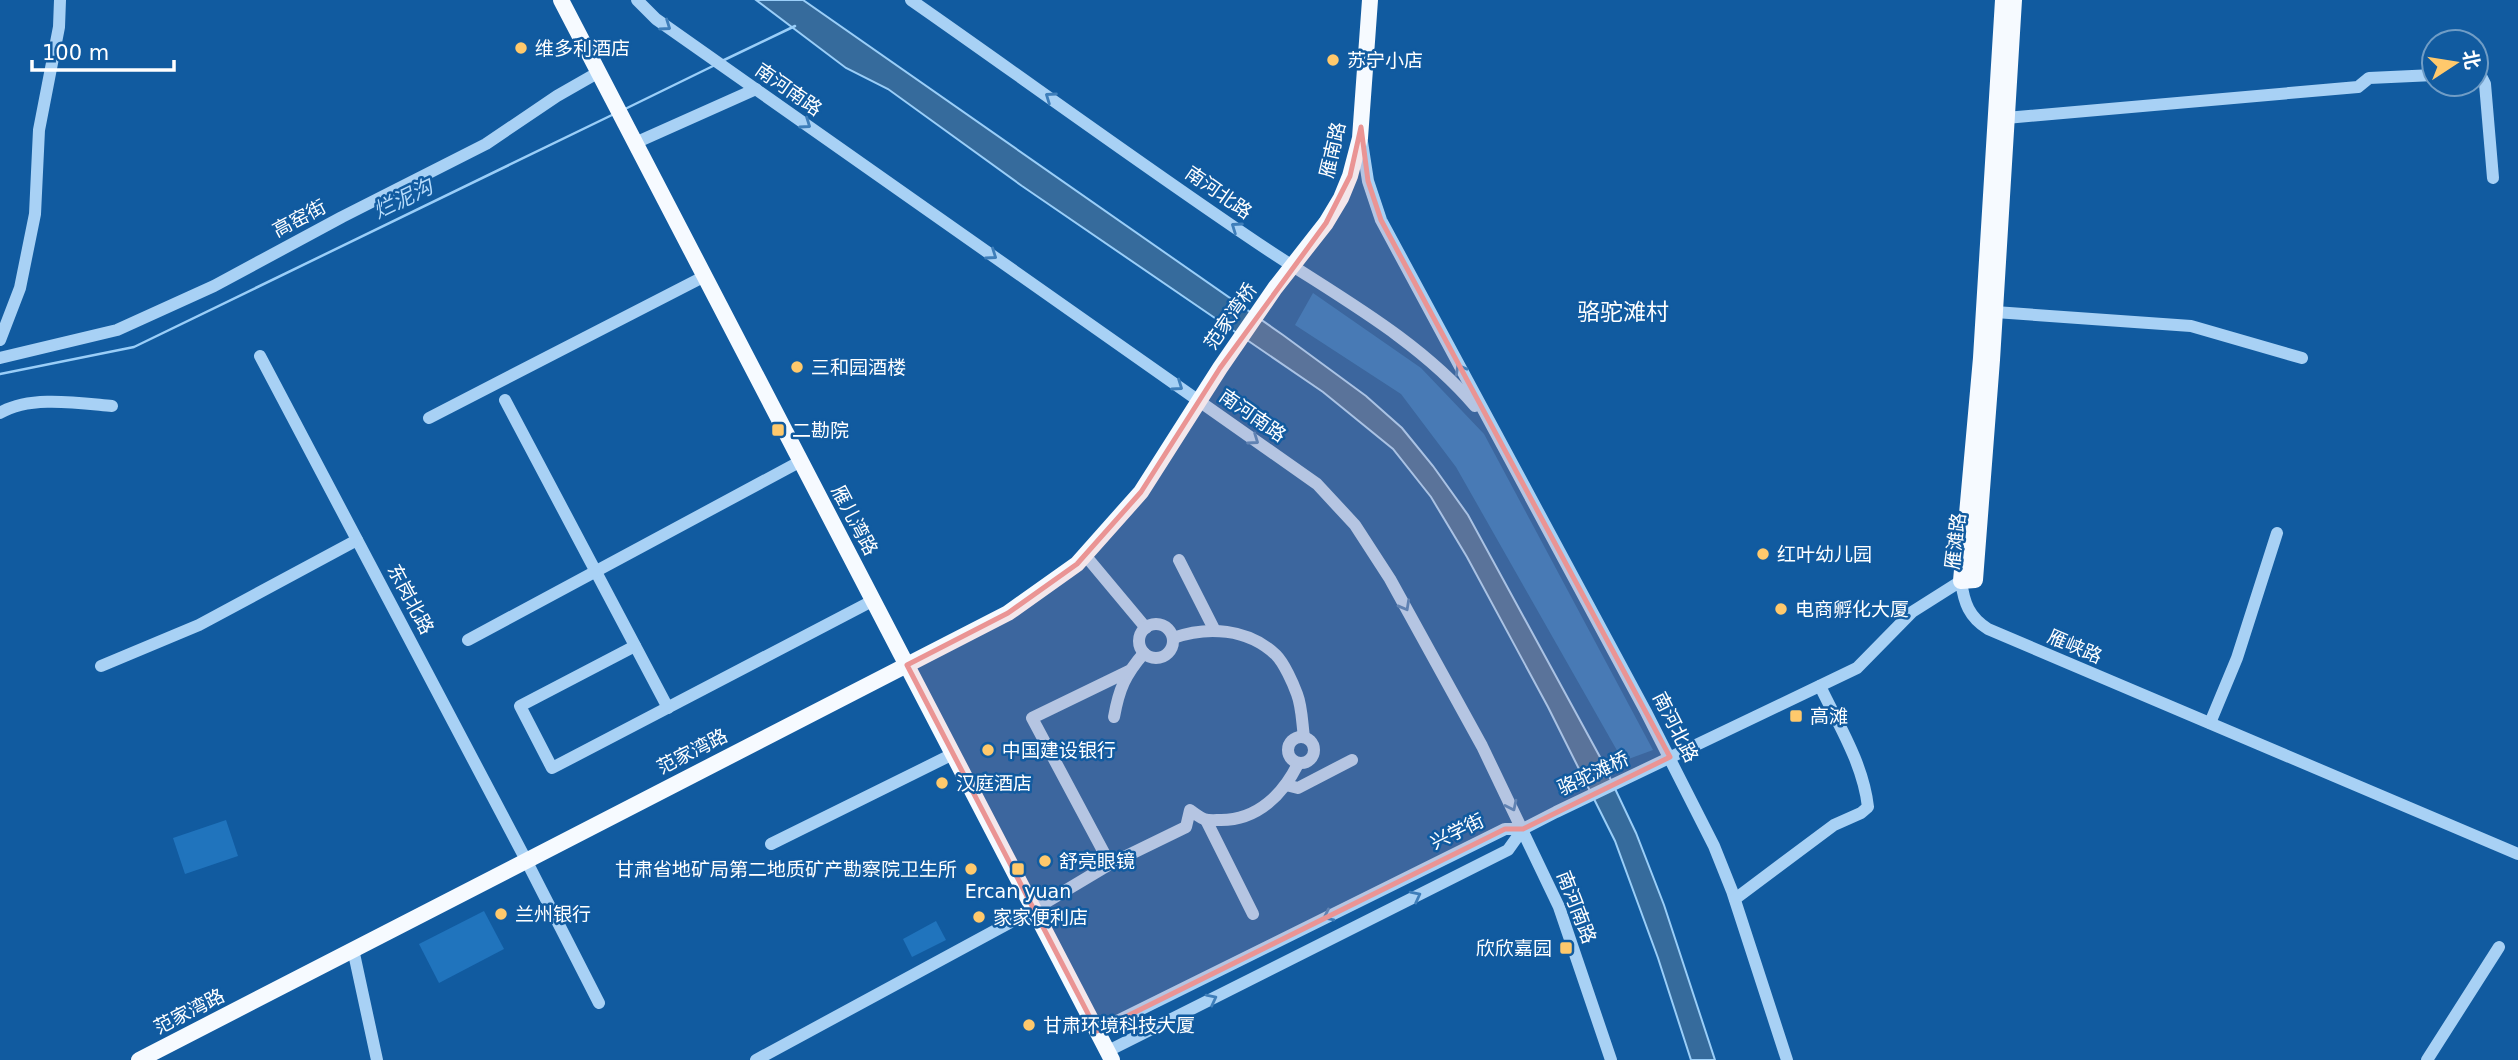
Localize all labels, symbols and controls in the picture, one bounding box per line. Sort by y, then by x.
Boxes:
one-way arrow [658,18,671,30]
scale bar [32,28,173,72]
north arrow [2420,28,2490,98]
place label: 维多利酒店 [535,37,630,59]
marker: 维多利酒店 [513,40,529,56]
text: 100 m [42,41,109,65]
text: 北 [2459,48,2484,71]
place label: 苏宁小店 [1347,49,1423,71]
marker: 苏宁小店 [1325,52,1341,68]
street label: 南河南路 [752,58,826,120]
one-way arrow [1045,93,1058,105]
one-way arrow [798,116,811,128]
street label: 雁南路 [1315,120,1349,180]
street label: 南河北路 [1182,161,1256,223]
water label: 烂泥沟 [369,174,438,224]
street label: 高窑街 [269,195,329,241]
one-way arrow [1231,223,1244,235]
one-way arrow [984,247,997,259]
street label: 范家湾桥 [1199,279,1261,353]
district label: 骆驼滩村 [1577,299,1669,325]
place label: 三和园酒楼 [811,356,906,378]
marker: 三和园酒楼 [789,359,805,375]
one-way arrow [1455,364,1468,376]
one-way arrow [1170,378,1183,390]
street label: 南河南路 [1216,384,1290,446]
place label: 二勘院 [792,419,849,441]
marker: 二勘院 [770,422,786,438]
one-way arrow [1246,431,1259,444]
street label: 雁儿湾路 [827,481,883,559]
street label: 雁滩路 [1941,511,1969,571]
place label: 红叶幼儿园 [1777,543,1872,565]
marker: 红叶幼儿园 [1755,546,1771,562]
street label: 东岗北路 [383,560,439,638]
one-way arrow [1397,598,1410,611]
place label: 电商孵化大厦 [1795,598,1909,620]
marker: 电商孵化大厦 [1773,601,1789,617]
street label: 雁峡路 [2044,625,2106,667]
street label: 南河北路 [1649,688,1703,766]
place label: 高滩 [1810,705,1848,727]
marker: 高滩 [1788,708,1804,724]
street label: 范家湾路 [653,724,731,778]
place label: 中国建设银行 [1002,739,1116,761]
marker: 中国建设银行 [980,742,996,758]
street label: 骆驼滩桥 [1554,747,1632,799]
place label: 汉庭酒店 [956,772,1032,794]
marker: 汉庭酒店 [934,775,950,791]
one-way arrow [1504,799,1518,811]
street label: 兴学街 [1427,809,1487,853]
place label: 舒亮眼镜 [1059,850,1135,872]
marker: 舒亮眼镜 [1037,853,1053,869]
place label: 甘肃省地矿局第二地质矿产勘察院卫生所 [615,858,957,880]
marker: 甘肃省地矿局第二地质矿产勘察院卫生所 [963,861,979,877]
marker: Ercan yuan [1010,861,1026,877]
street label: 南河南路 [1553,868,1601,946]
place label: Ercan yuan [965,880,1071,902]
one-way arrow [1408,891,1421,905]
place label: 兰州银行 [515,903,591,925]
marker: 兰州银行 [493,906,509,922]
place label: 家家便利店 [993,906,1088,928]
one-way arrow [1323,908,1336,921]
marker: 家家便利店 [971,909,987,925]
place label: 欣欣嘉园 [1476,937,1552,959]
marker: 欣欣嘉园 [1558,940,1574,956]
street label: 范家湾路 [150,984,228,1038]
one-way arrow [1205,993,1217,1007]
place label: 甘肃环境科技大厦 [1043,1014,1195,1036]
marker: 甘肃环境科技大厦 [1021,1017,1037,1033]

